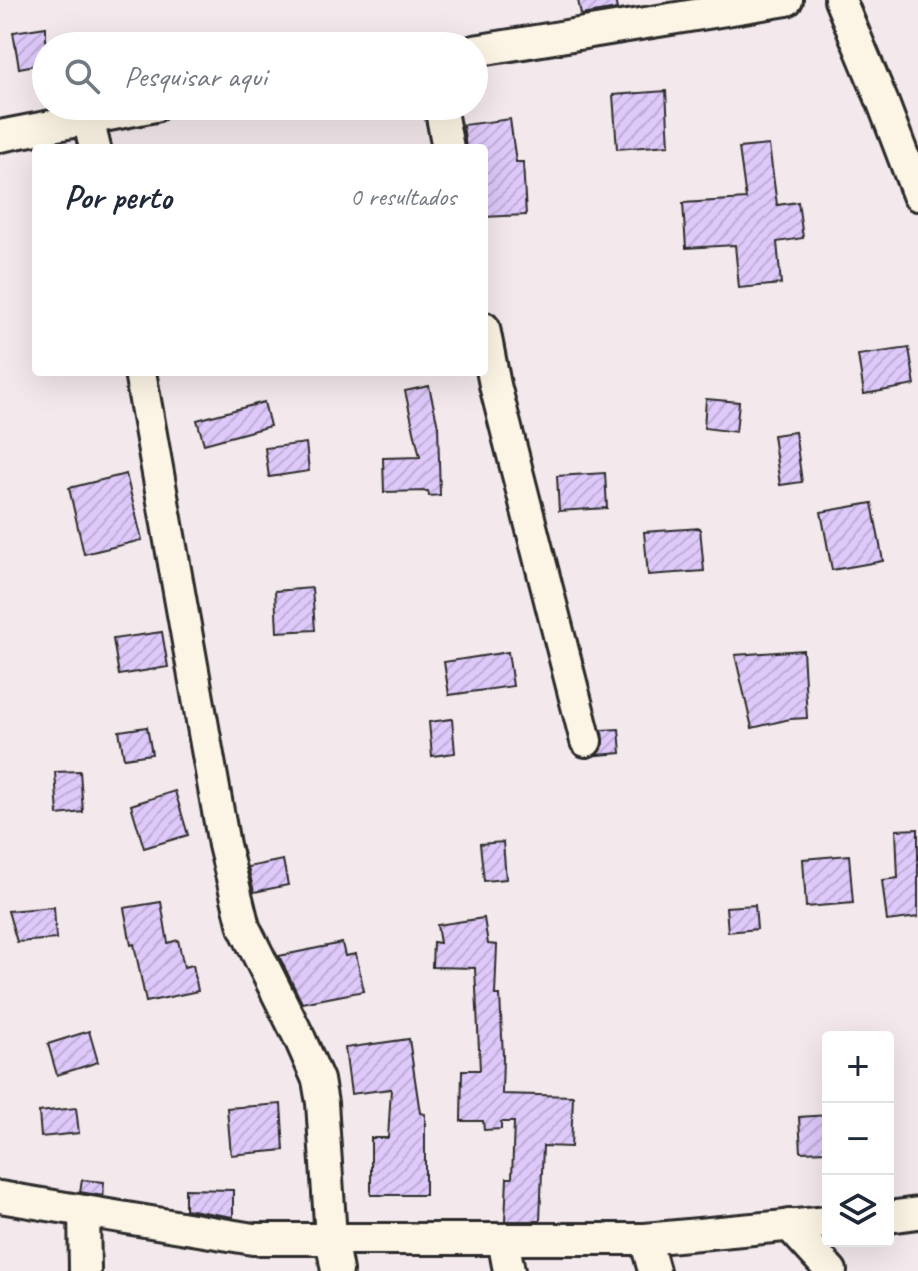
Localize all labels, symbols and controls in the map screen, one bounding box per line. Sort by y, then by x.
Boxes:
search box [32,32,488,120]
icon: search [60,54,104,98]
text: Pesquisar aqui [124,57,267,95]
text: Por perto [64,175,172,218]
text: 0 resultados [350,180,456,213]
map controls [822,1031,894,1247]
button: + [822,1031,894,1103]
button: − [822,1103,894,1175]
button: layers [822,1175,894,1247]

